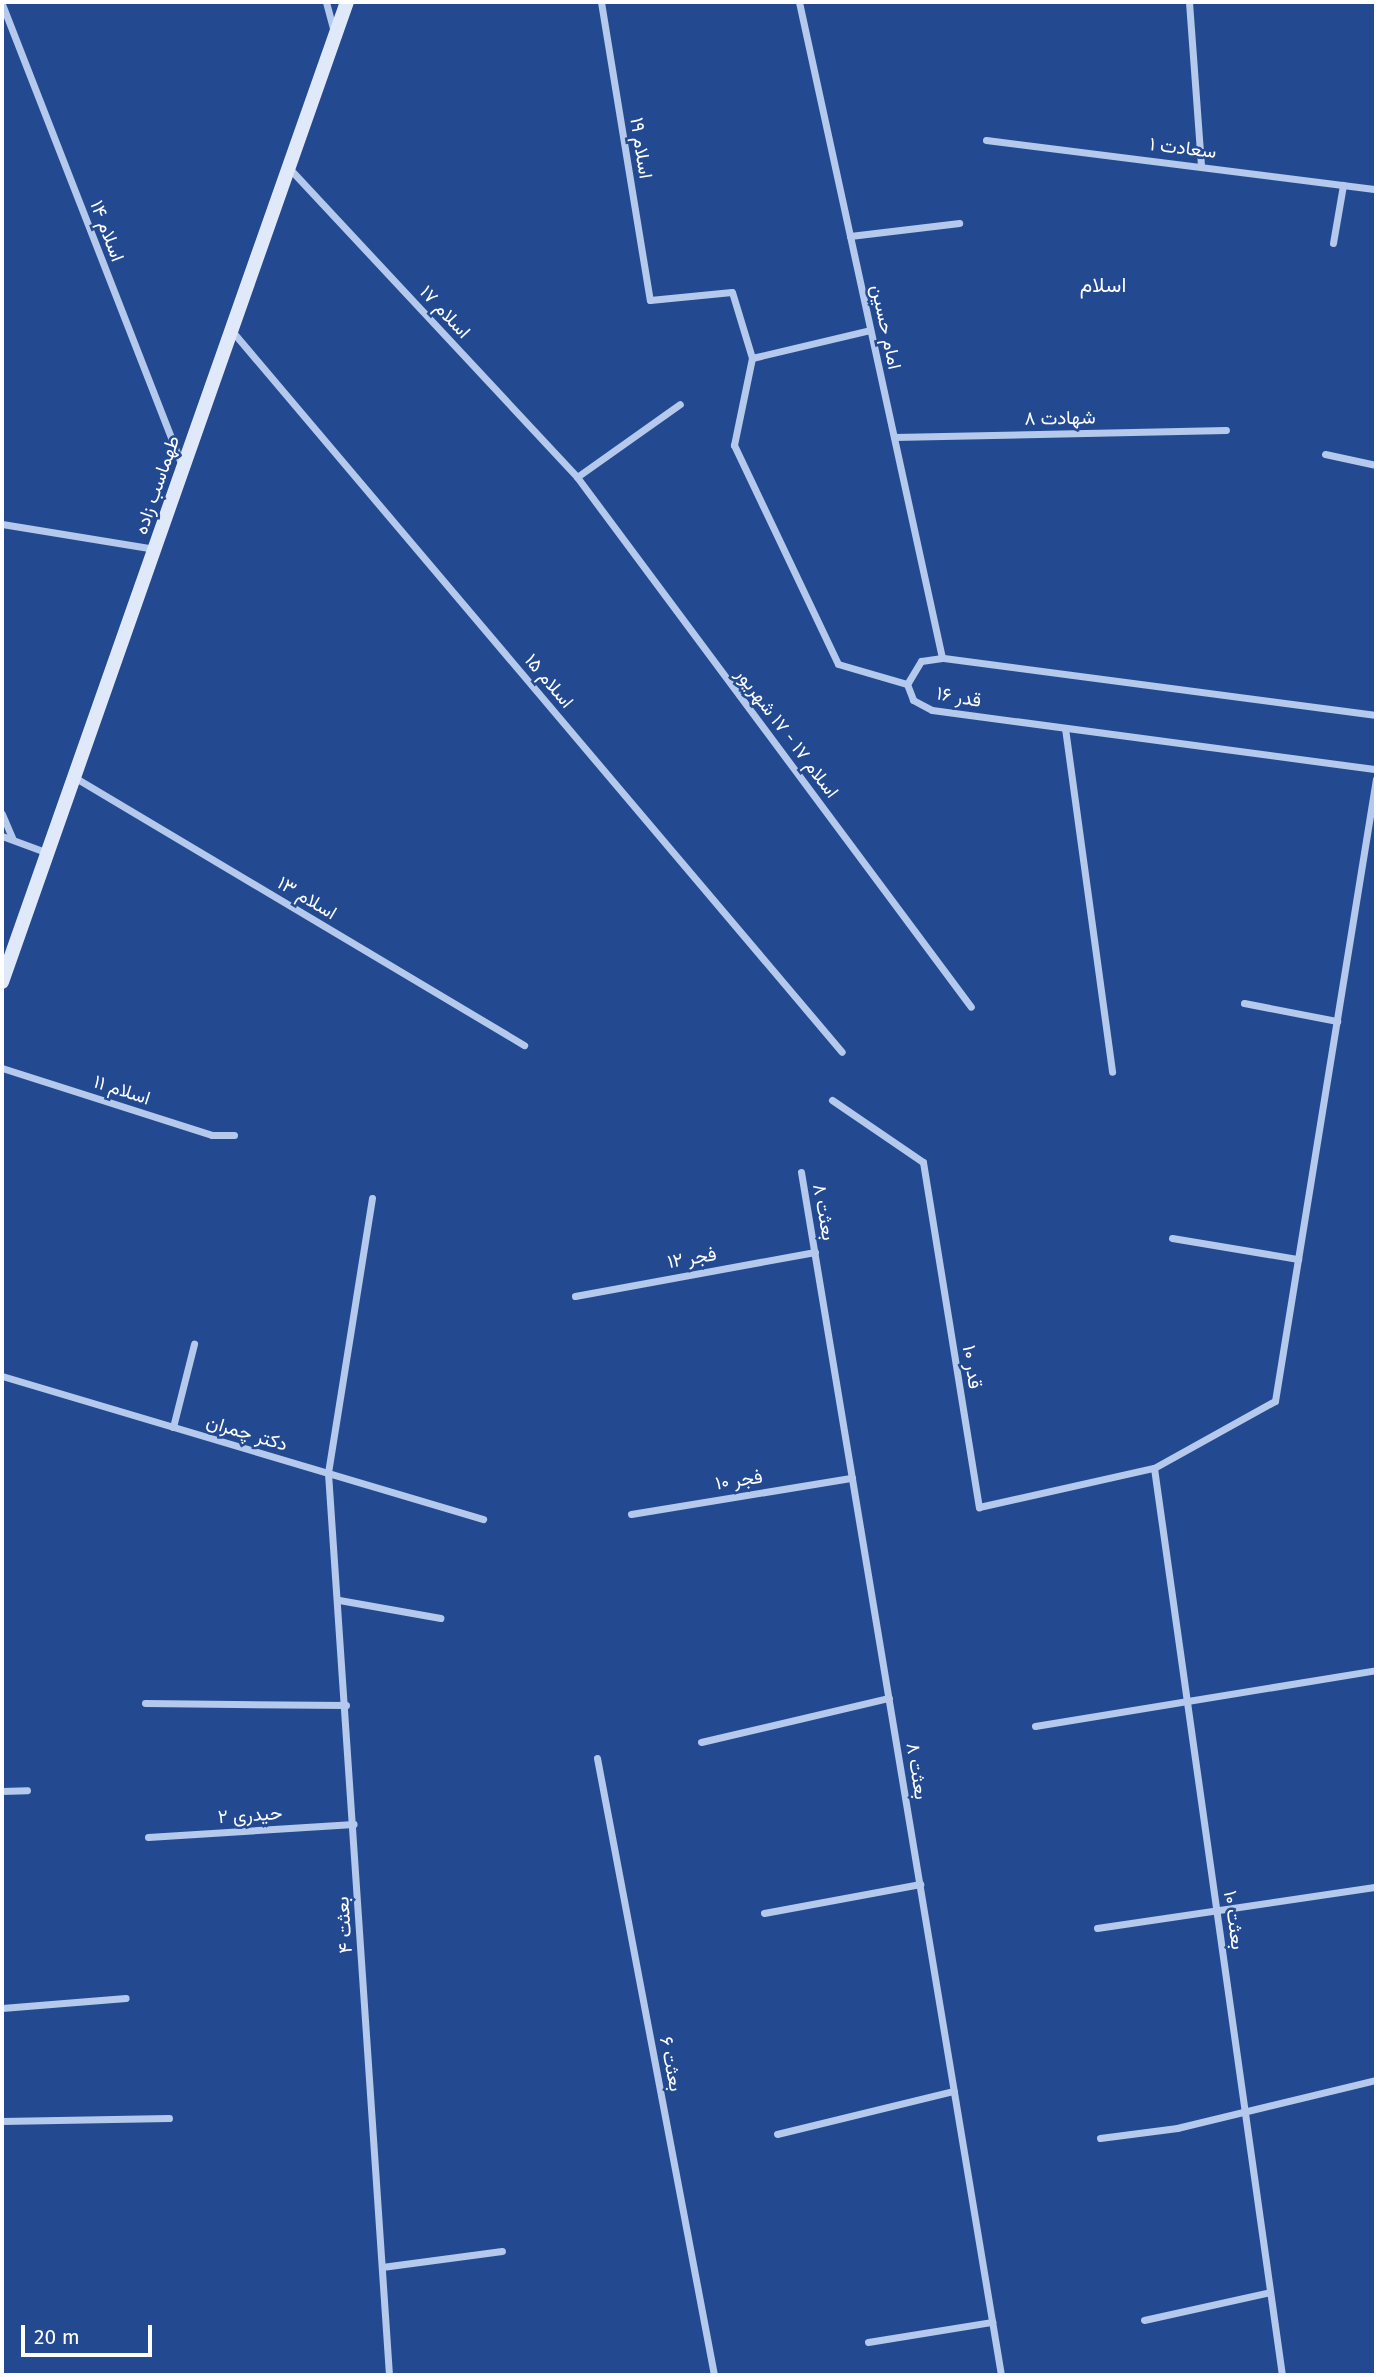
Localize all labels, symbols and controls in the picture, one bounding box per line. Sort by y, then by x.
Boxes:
street label: اسلام ۱۹ [625,116,657,180]
street label: سعادت ۱ [1148,133,1218,163]
street label: اسلام ۱۴ [85,197,129,265]
district label: اسلام [1080,272,1126,298]
street label: اسلام ۱۷ [415,281,475,343]
street label: امام حسین [866,283,906,371]
street label: شهادت ۸ [1024,406,1096,430]
street label: طهماسب زاده [129,433,185,537]
street label: اسلام ۱۵ [520,649,578,713]
street label: اسلام ۱۷ - ۱۷ شهریور [731,663,843,803]
street label: قدر ۱۶ [935,682,983,712]
street label: اسلام ۱۳ [273,871,341,925]
street label: اسلام ۱۱ [91,1070,153,1110]
street label: بعثت ۸ [808,1182,840,1242]
street label: فجر ۱۲ [666,1242,718,1274]
street label: قدر ۱۰ [957,1344,987,1390]
street label: دکتر چمران [204,1410,290,1456]
street label: فجر ۱۰ [714,1465,764,1495]
street label: بعثت ۸ [901,1741,933,1801]
street label: حیدری ۲ [217,1801,283,1829]
street label: بعثت ۱۰ [1219,1889,1249,1951]
street label: بعثت ۴ [331,1896,357,1954]
street label: بعثت ۶ [655,2035,687,2093]
scale bar [24,2310,156,2354]
text: 20 m [34,2324,80,2350]

